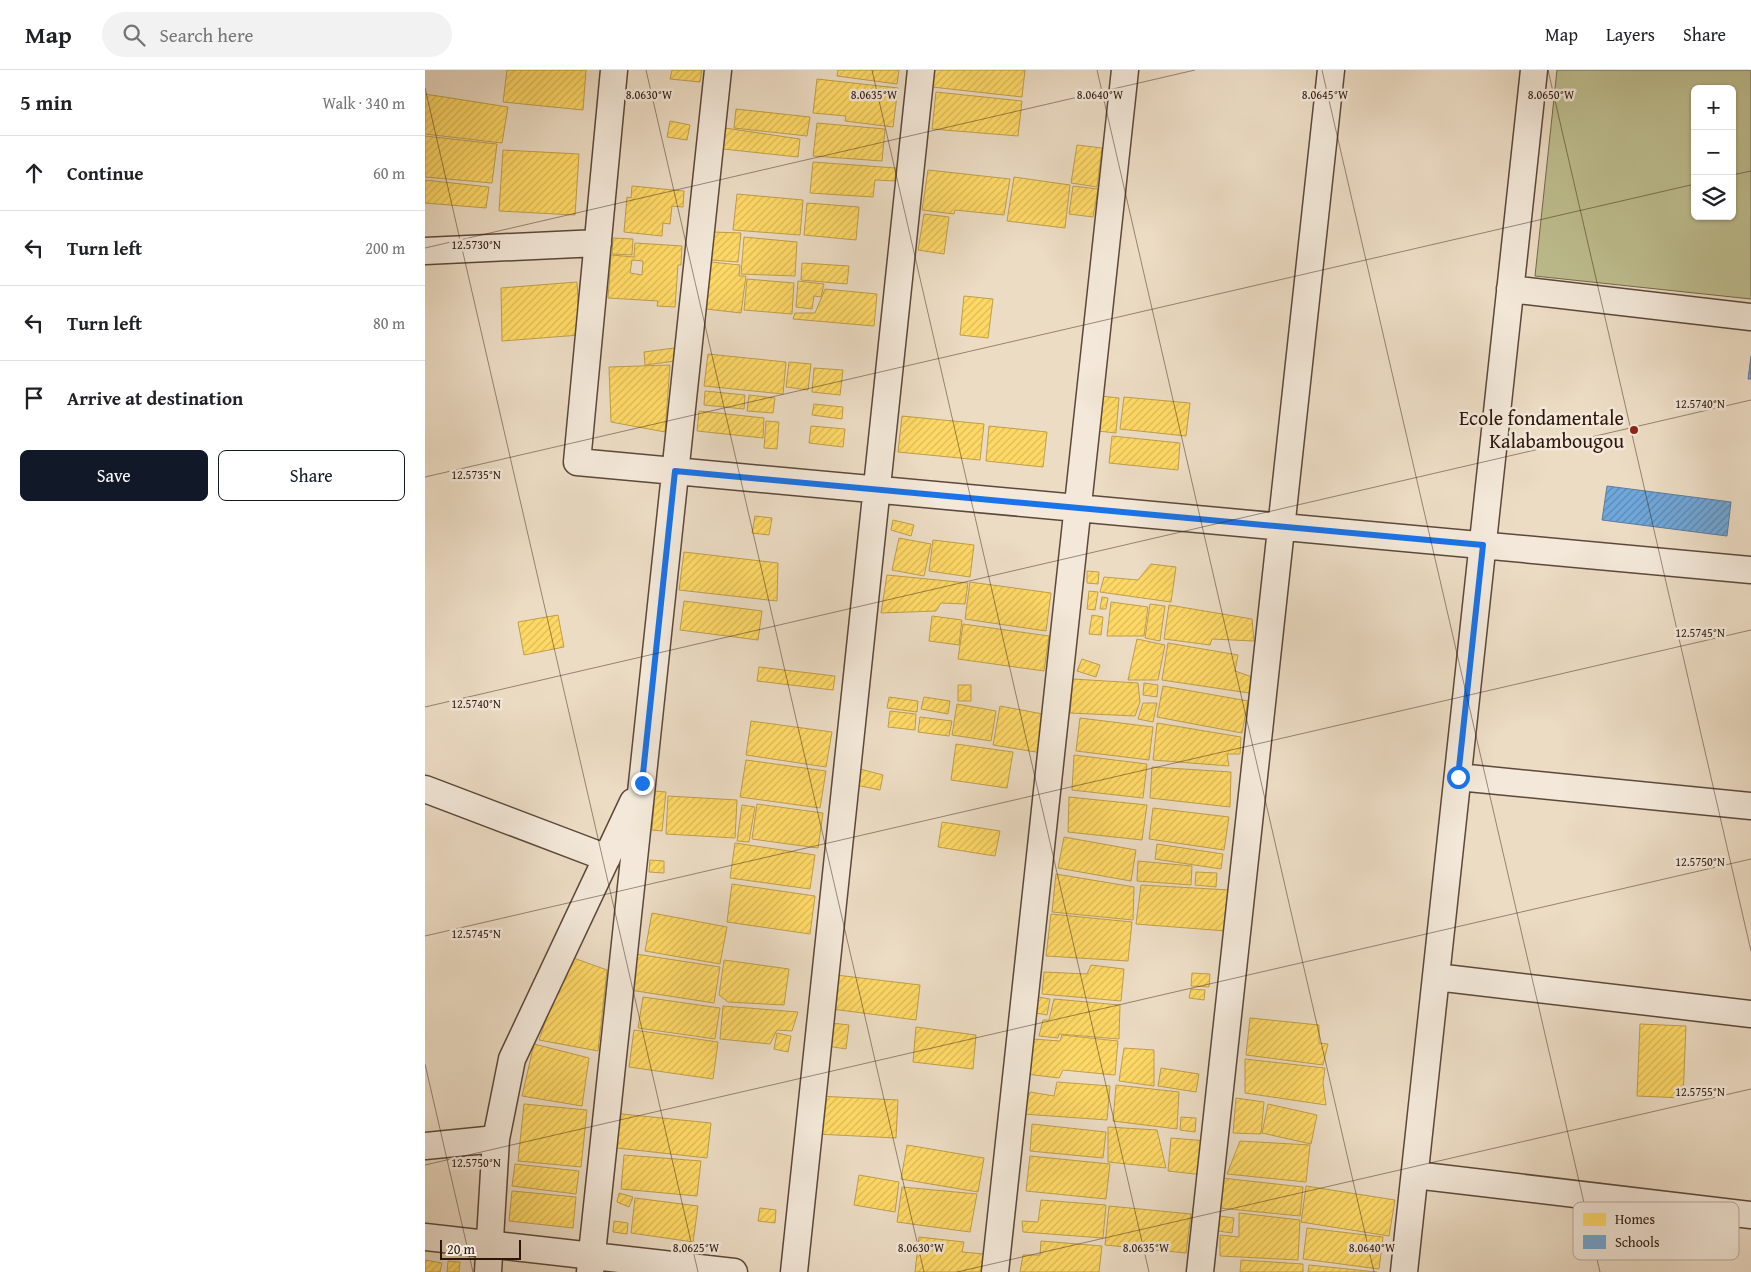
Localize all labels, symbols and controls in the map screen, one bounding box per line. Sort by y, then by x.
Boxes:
search box [102,12,452,57]
text: Map [25,17,72,52]
icon: search [120,21,148,49]
text: Search here [160,21,253,49]
text: Map [1545,21,1578,48]
text: Layers [1606,21,1655,48]
text: Share [1683,21,1726,48]
map controls [1691,85,1736,220]
button: + [1691,85,1736,130]
text: 8.0630°W [626,86,673,103]
text: 8.0635°W [851,86,898,103]
text: 8.0640°W [1077,86,1124,103]
text: 8.0645°W [1302,86,1349,103]
text: 8.0650°W [1528,86,1575,103]
text: 5 min [20,87,72,118]
text: Walk · 340 m [322,91,405,115]
button: − [1691,130,1736,175]
icon: ahead [20,159,48,187]
text: Continue [67,159,144,187]
text: 60 m [373,161,405,185]
button: layers [1691,175,1736,220]
icon: left [20,234,48,262]
text: Turn left [67,234,142,262]
text: 200 m [365,236,405,260]
text: 12.5730°N [451,236,501,253]
icon: left [20,309,48,337]
text: Turn left [67,309,142,337]
text: 80 m [373,311,405,335]
icon: arrive [20,384,48,412]
text: Arrive at destination [67,384,243,412]
text: 12.5740°N [1675,395,1725,412]
place label: Ecole fondamentale Kalabambougou [1459,403,1624,455]
marker: Ecole fondamentale Kalabambougou [1628,424,1640,436]
button: Save [20,450,208,501]
button: Share [218,450,405,501]
text: 12.5735°N [451,466,501,483]
text: 12.5745°N [1675,624,1725,641]
text: 12.5740°N [451,695,501,712]
route start [1447,766,1470,789]
route end [631,772,654,795]
text: 12.5750°N [1675,853,1725,870]
text: 12.5745°N [451,925,501,942]
text: 12.5755°N [1675,1083,1725,1100]
text: 12.5750°N [451,1154,501,1171]
legend [1573,1202,1739,1260]
text: Homes [1615,1209,1655,1229]
text: Schools [1615,1232,1659,1252]
scale bar [440,1237,521,1260]
text: 20 m [447,1239,475,1259]
text: 8.0625°W [673,1239,720,1256]
text: 8.0630°W [898,1239,945,1256]
text: 8.0635°W [1123,1239,1170,1256]
text: 8.0640°W [1349,1239,1396,1256]

